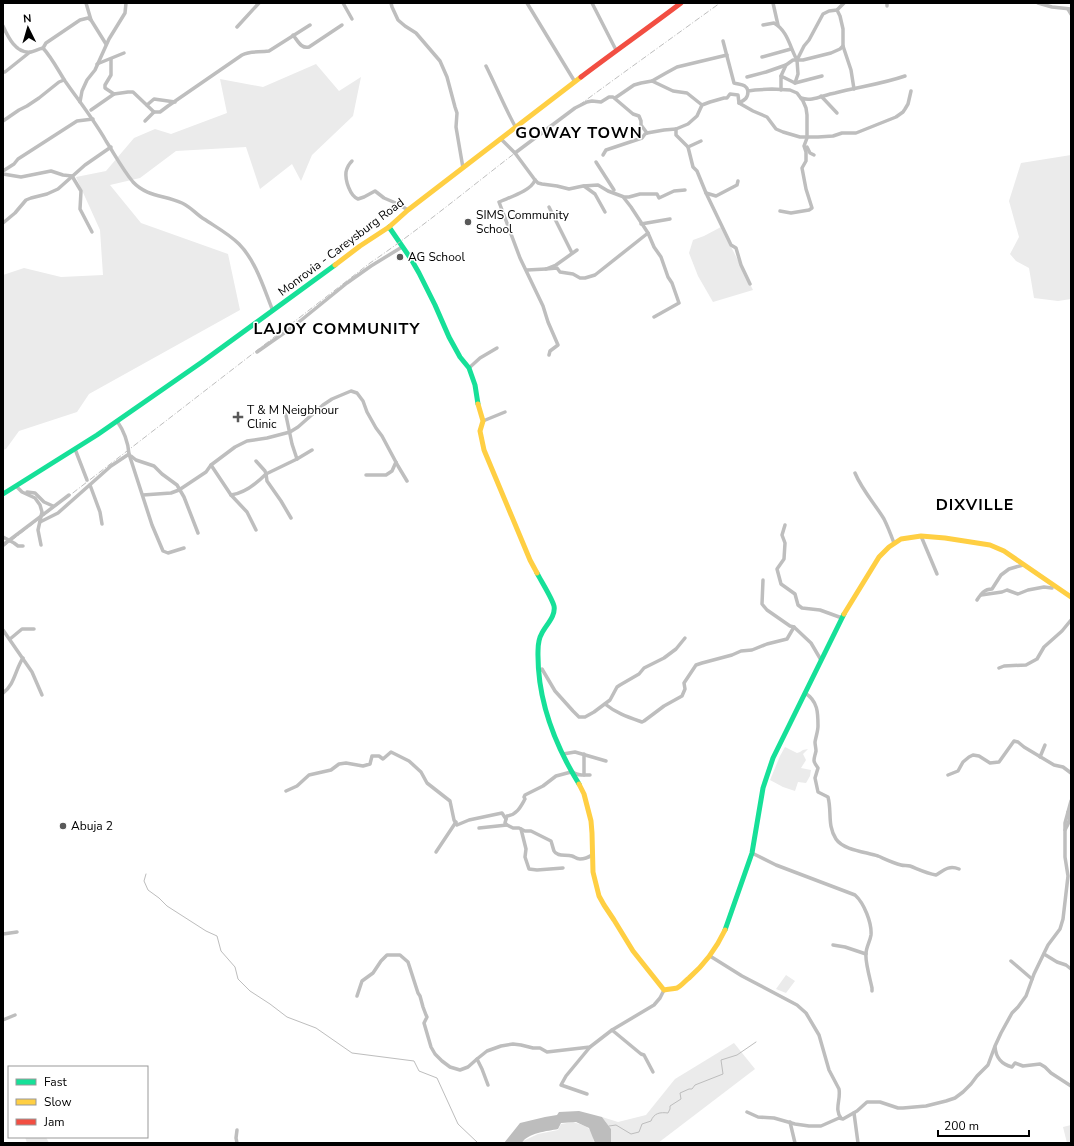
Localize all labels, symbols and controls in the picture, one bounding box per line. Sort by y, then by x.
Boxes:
north arrow [8,8,48,48]
text: N [22,11,32,26]
district label: GOWAY TOWN [515,122,643,144]
street label: Monrovia - Careysburg Road [275,194,407,300]
place label: SIMS Community School [476,207,570,237]
marker: SIMS Community School [463,217,473,227]
place label: AG School [408,249,465,265]
marker: AG School [395,252,405,262]
district label: LAJOY COMMUNITY [254,318,421,340]
place label: T & M Neigbhour Clinic [247,402,339,432]
marker: T & M Neigbhour Clinic [232,411,244,423]
district label: DIXVILLE [936,494,1014,516]
place label: Abuja 2 [71,818,113,834]
marker: Abuja 2 [58,821,68,831]
legend [8,1066,148,1138]
text: Fast [44,1074,67,1090]
text: Slow [44,1094,72,1110]
scale bar [938,1112,1029,1138]
text: Jam [43,1114,65,1130]
text: 200 m [944,1118,979,1134]

